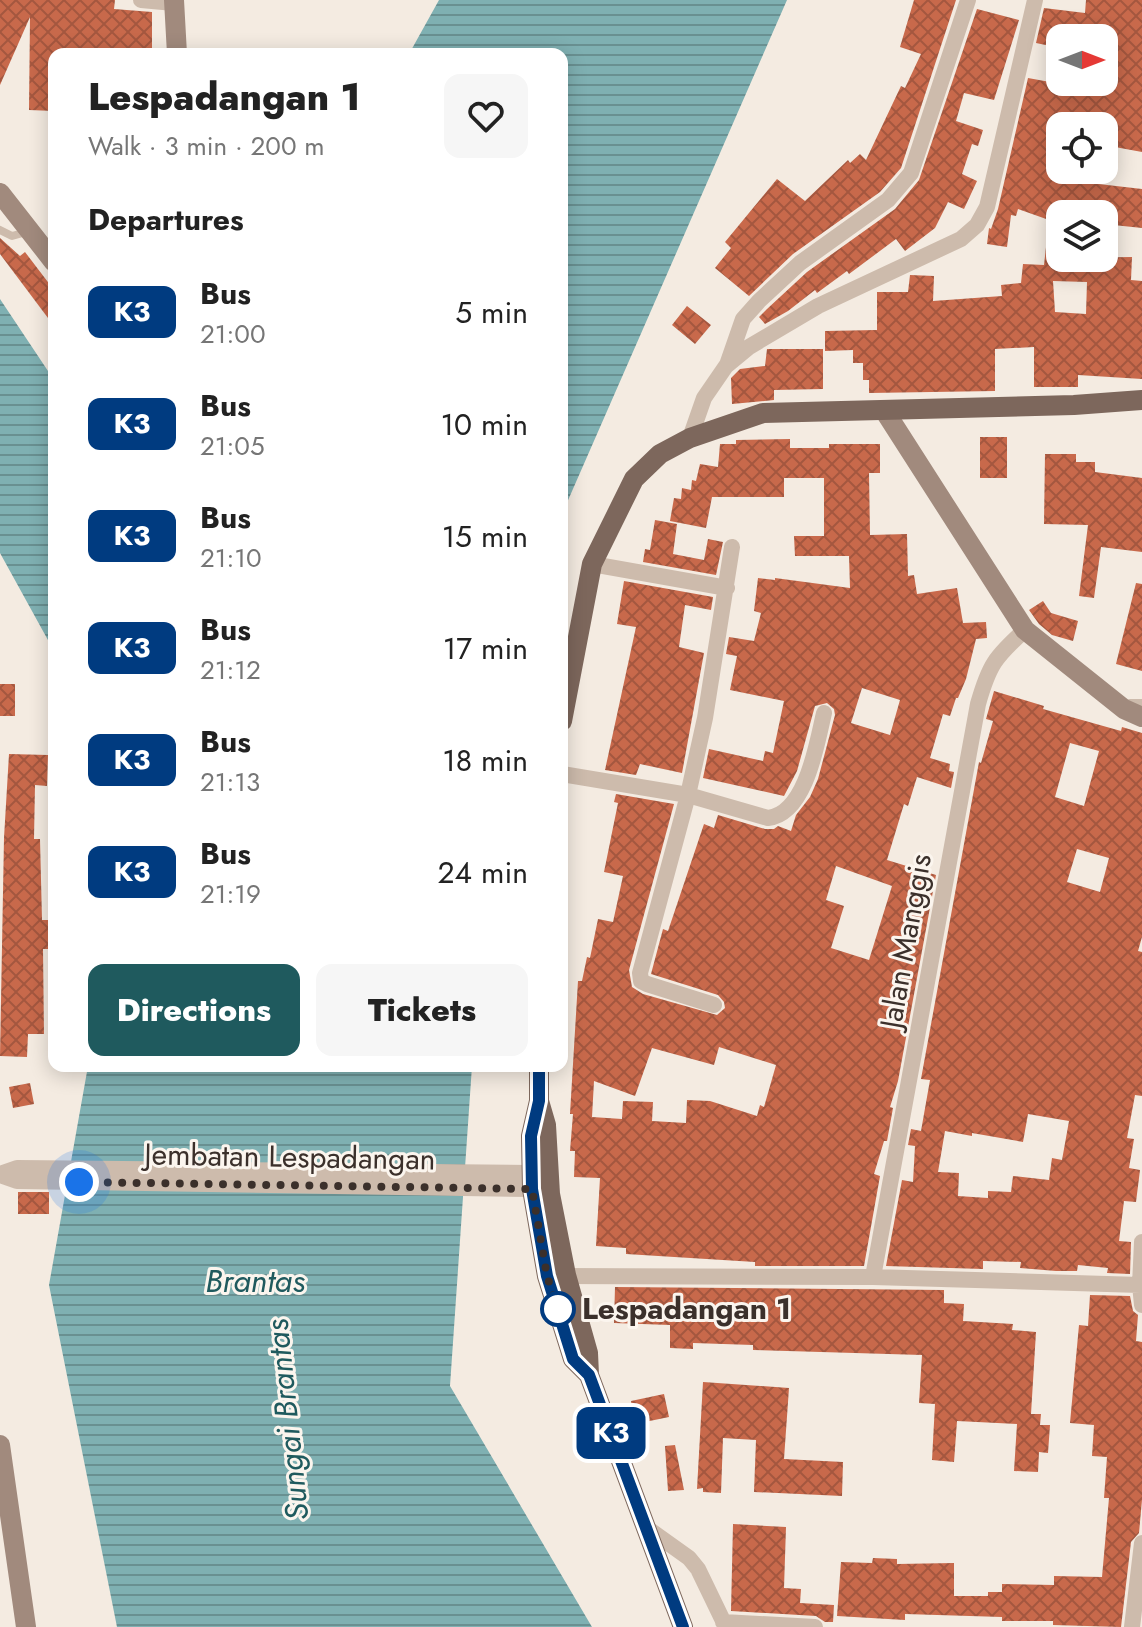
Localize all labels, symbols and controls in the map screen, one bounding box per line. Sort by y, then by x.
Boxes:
north arrow [1046,24,1118,96]
map controls [1046,24,1118,272]
text: Lespadangan 1 [88,69,361,124]
button: heart [444,74,528,158]
button: locate [1046,112,1118,184]
text: Walk · 3 min · 200 m [88,127,325,165]
text: Departures [88,198,244,241]
button: layers [1046,200,1118,272]
text: Bus [200,272,251,315]
text: K3 [114,291,150,332]
text: 5 min [455,291,528,334]
text: 21:00 [200,315,266,353]
text: Bus [200,384,251,427]
text: K3 [114,403,150,444]
text: 10 min [441,403,528,446]
text: 21:05 [200,427,265,465]
text: Bus [200,496,251,539]
text: K3 [114,515,150,556]
text: 15 min [442,515,528,558]
text: 21:10 [200,539,262,577]
text: Bus [200,608,251,651]
text: K3 [114,627,150,668]
text: 17 min [443,627,528,670]
text: 21:12 [200,651,261,689]
text: Bus [200,720,251,763]
text: K3 [114,739,150,780]
text: 18 min [442,739,528,782]
text: 21:13 [200,763,260,801]
text: Bus [200,832,251,875]
street label: Jalan Manggis [868,850,942,1035]
text: K3 [114,851,150,892]
text: 24 min [437,851,528,894]
text: 21:19 [200,875,261,913]
button: Directions [88,964,300,1056]
button: Tickets [316,964,528,1056]
street label: Jembatan Lespadangan [140,1132,436,1181]
your location [59,1162,99,1202]
water label: Brantas [205,1258,305,1304]
place label: Lespadangan 1 [582,1287,791,1330]
marker: Lespadangan 1 [541,1292,575,1326]
water label: Sungai Brantas [254,1317,320,1523]
line badge: K3 [575,1407,647,1459]
text: K3 [593,1412,629,1453]

